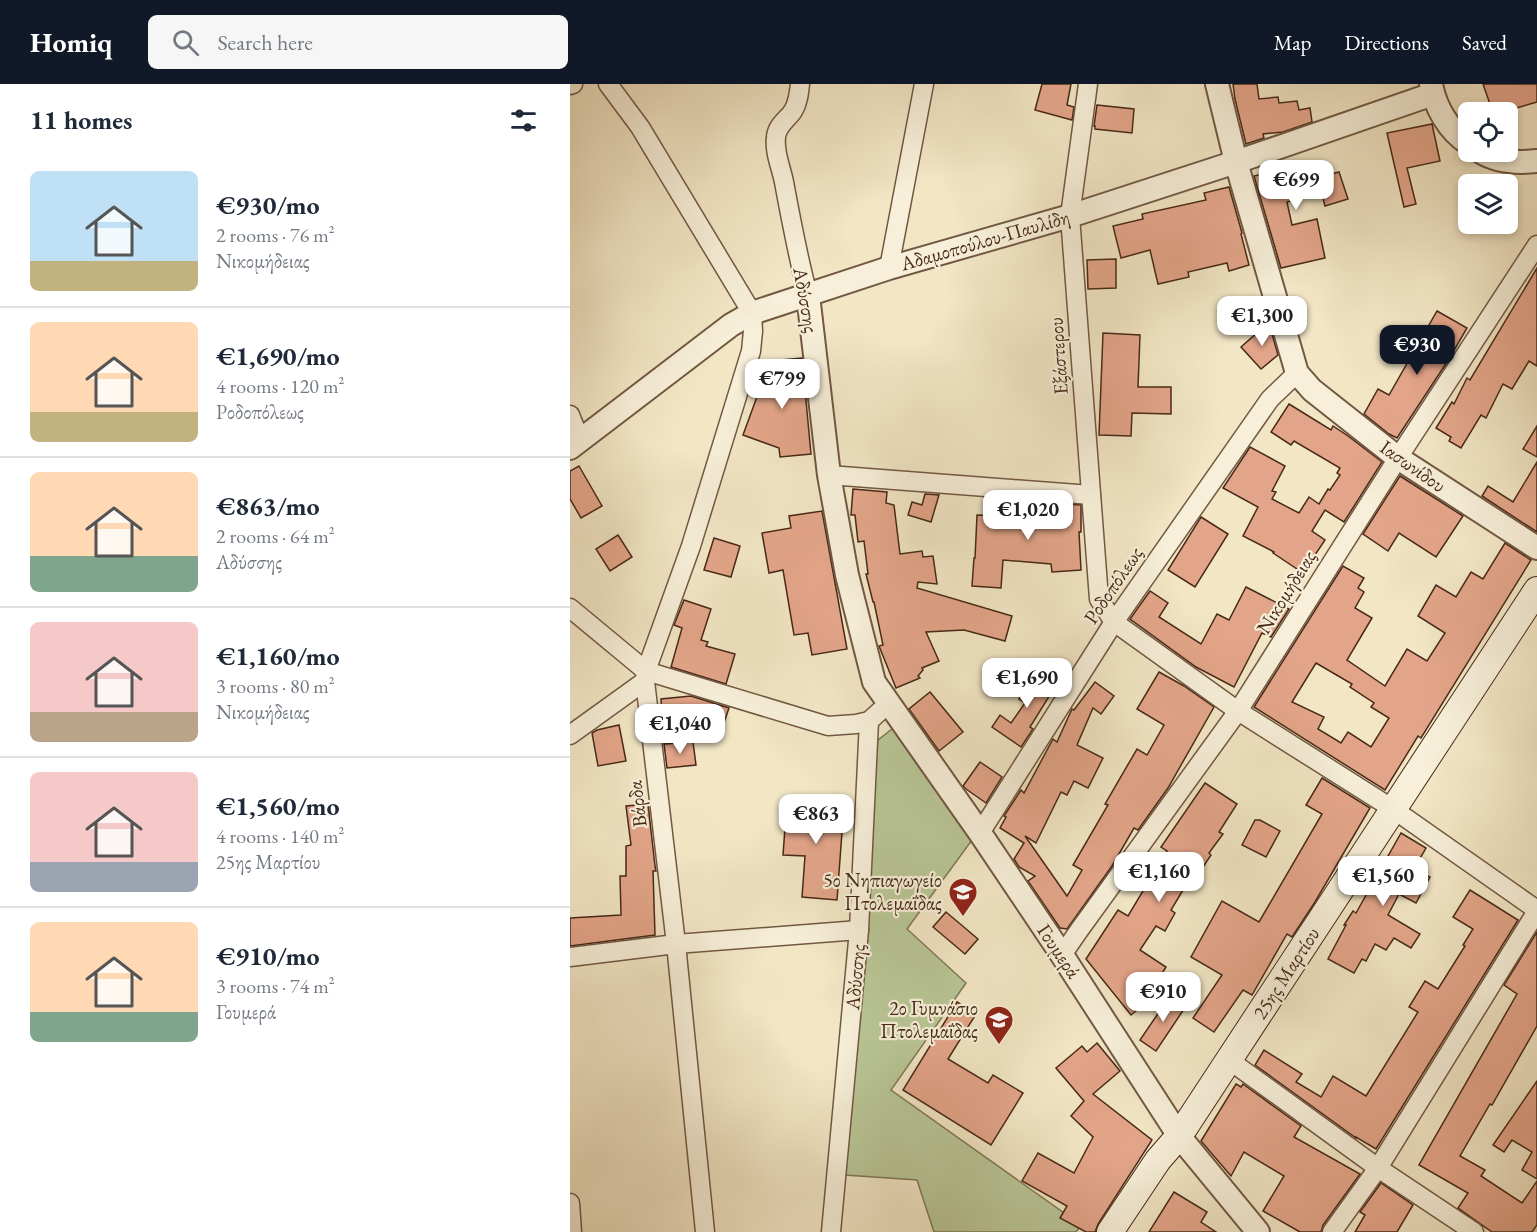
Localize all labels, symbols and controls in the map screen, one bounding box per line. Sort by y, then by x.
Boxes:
search box [148,15,568,69]
text: Homiq [30,24,112,60]
icon: search [169,26,202,59]
text: Search here [217,28,313,57]
text: Map [1274,29,1311,56]
text: Directions [1344,29,1429,56]
text: Saved [1462,29,1507,56]
map controls [1458,102,1518,234]
button: locate [1458,102,1518,162]
text: 11 homes [30,103,132,137]
icon: filters [507,104,540,137]
pin: €699 [1260,160,1332,211]
text: €699 [1273,166,1319,192]
button: layers [1458,174,1518,234]
text: €930/mo [216,188,319,222]
icon: home [78,195,150,267]
street label: Αδαμοπούλου-Παυλίδη [897,203,1073,277]
text: 2 rooms · 76 m² [216,222,335,248]
text: Νικομήδειας [216,248,310,274]
street label: Αδύσσης [787,264,825,335]
pin: €1,300 [1213,296,1311,347]
text: €1,300 [1231,302,1293,328]
street label: Εξάστερου [1042,316,1074,396]
pin: €930 [1381,325,1453,376]
text: €930 [1394,331,1440,357]
text: €1,690/mo [216,339,340,373]
icon: home [78,346,150,418]
pin: €799 [746,359,818,410]
text: €799 [759,365,805,391]
text: 4 rooms · 120 m² [216,373,344,399]
text: Ροδοπόλεως [216,399,304,425]
street label: Ιασωνίδου [1375,434,1451,498]
text: €863/mo [216,489,319,523]
pin: €1,020 [979,490,1077,541]
icon: home [78,496,150,568]
text: €1,020 [997,496,1059,522]
text: 2 rooms · 64 m² [216,523,335,549]
street label: Ροδοπόλεως [1078,541,1148,629]
street label: Νικομήδειας [1250,545,1322,639]
text: Αδύσσης [216,549,282,575]
text: €1,160/mo [216,639,340,673]
icon: home [78,646,150,718]
pin: €1,690 [978,658,1076,709]
text: €1,690 [996,664,1058,690]
text: 3 rooms · 80 m² [216,673,335,699]
text: Νικομήδειας [216,699,310,725]
pin: €1,040 [631,704,729,755]
text: €1,040 [649,710,711,736]
street label: Βάρδα [621,778,653,829]
text: €1,560/mo [216,789,340,823]
pin: €863 [780,794,852,845]
icon: home [78,796,150,868]
text: €863 [793,800,839,826]
text: 4 rooms · 140 m² [216,823,344,849]
text: 25ης Μαρτίου [216,849,321,875]
pin: €1,160 [1110,852,1208,903]
pin: €1,560 [1334,856,1432,907]
text: €1,160 [1128,858,1190,884]
text: €1,560 [1352,862,1414,888]
place label: 5ο Νηπιαγωγείο Πτολεμαΐδας [823,867,942,916]
school or university icon: 5ο Νηπιαγωγείο Πτολεμαΐδας [947,876,979,918]
street label: Γουμερά [1031,919,1087,984]
street label: 25ης Μαρτίου [1247,922,1325,1024]
text: €910/mo [216,939,319,973]
street label: Αδύσσης [839,943,871,1012]
icon: home [78,946,150,1018]
pin: €910 [1127,972,1199,1023]
text: 3 rooms · 74 m² [216,973,335,999]
text: €910 [1140,978,1186,1004]
place label: 2ο Γυμνάσιο Πτολεμαΐδας [880,995,978,1044]
text: Γουμερά [216,999,276,1025]
school or university icon: 2ο Γυμνάσιο Πτολεμαΐδας [983,1004,1015,1046]

